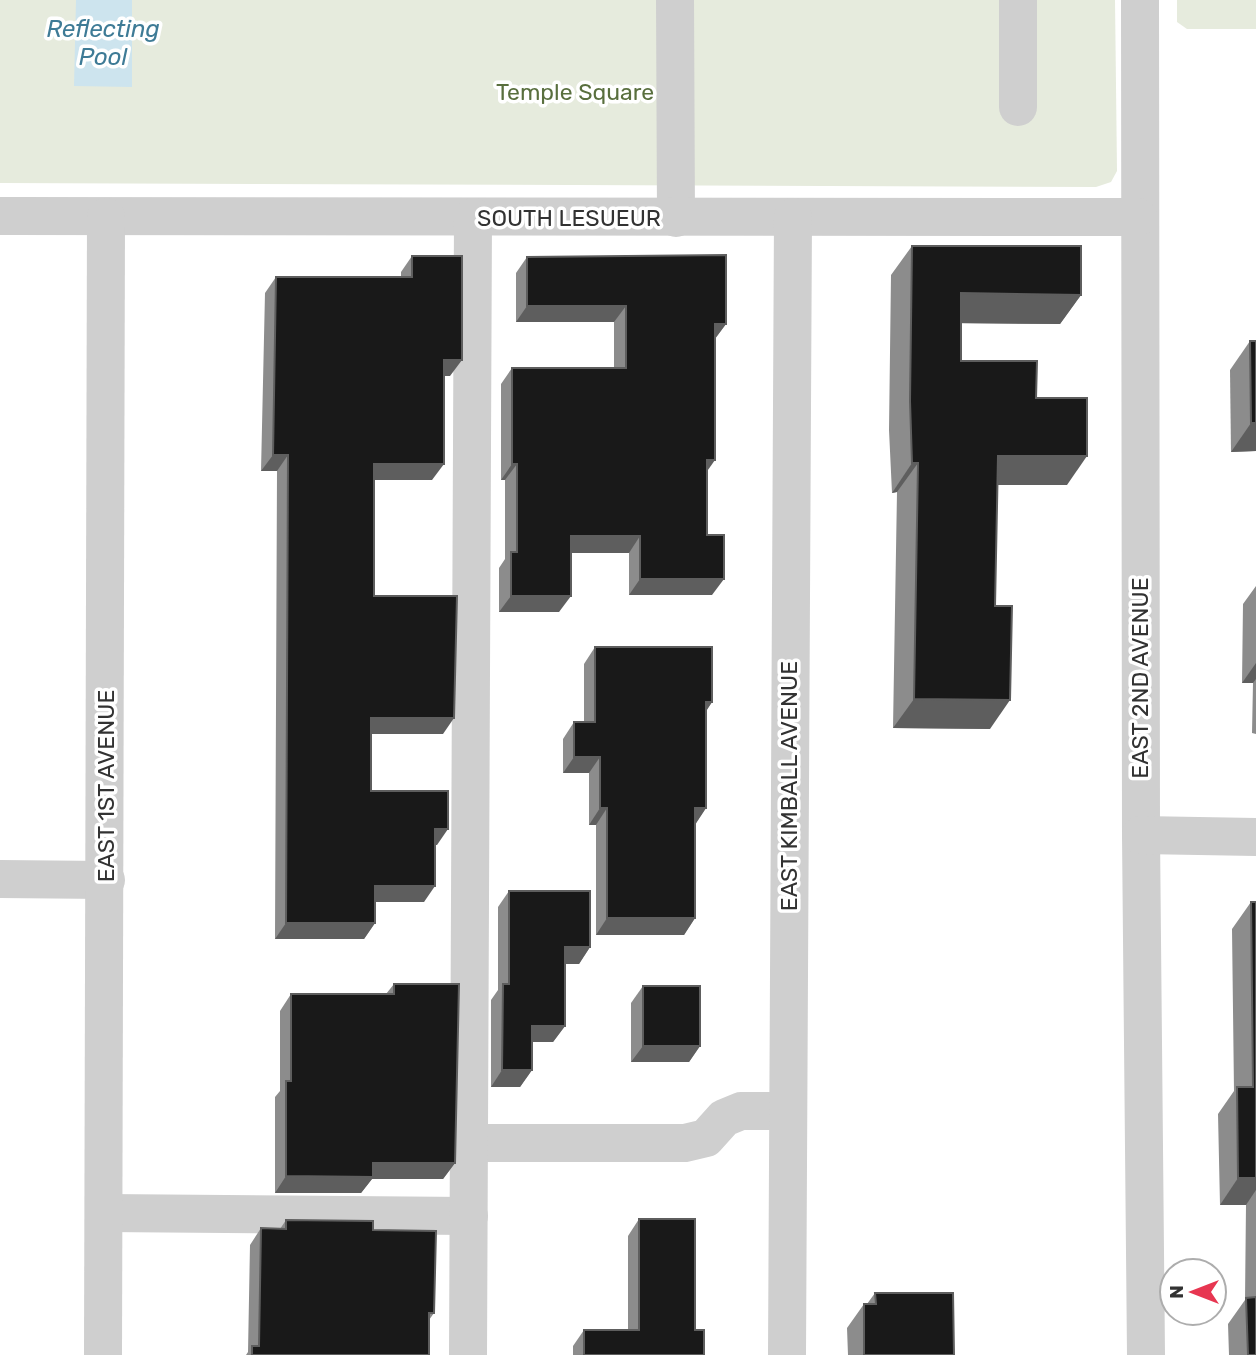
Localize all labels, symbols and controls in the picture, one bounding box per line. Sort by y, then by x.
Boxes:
water label: Reflecting Pool [46,15,160,71]
park label: Temple Square [496,78,654,106]
street label: SOUTH LESUEUR [477,204,661,232]
street label: EAST 2ND AVENUE [1126,577,1154,779]
street label: EAST KIMBALL AVENUE [775,661,803,911]
street label: EAST 1ST AVENUE [92,690,120,882]
north arrow [1158,1257,1228,1327]
text: N [1165,1285,1188,1299]

